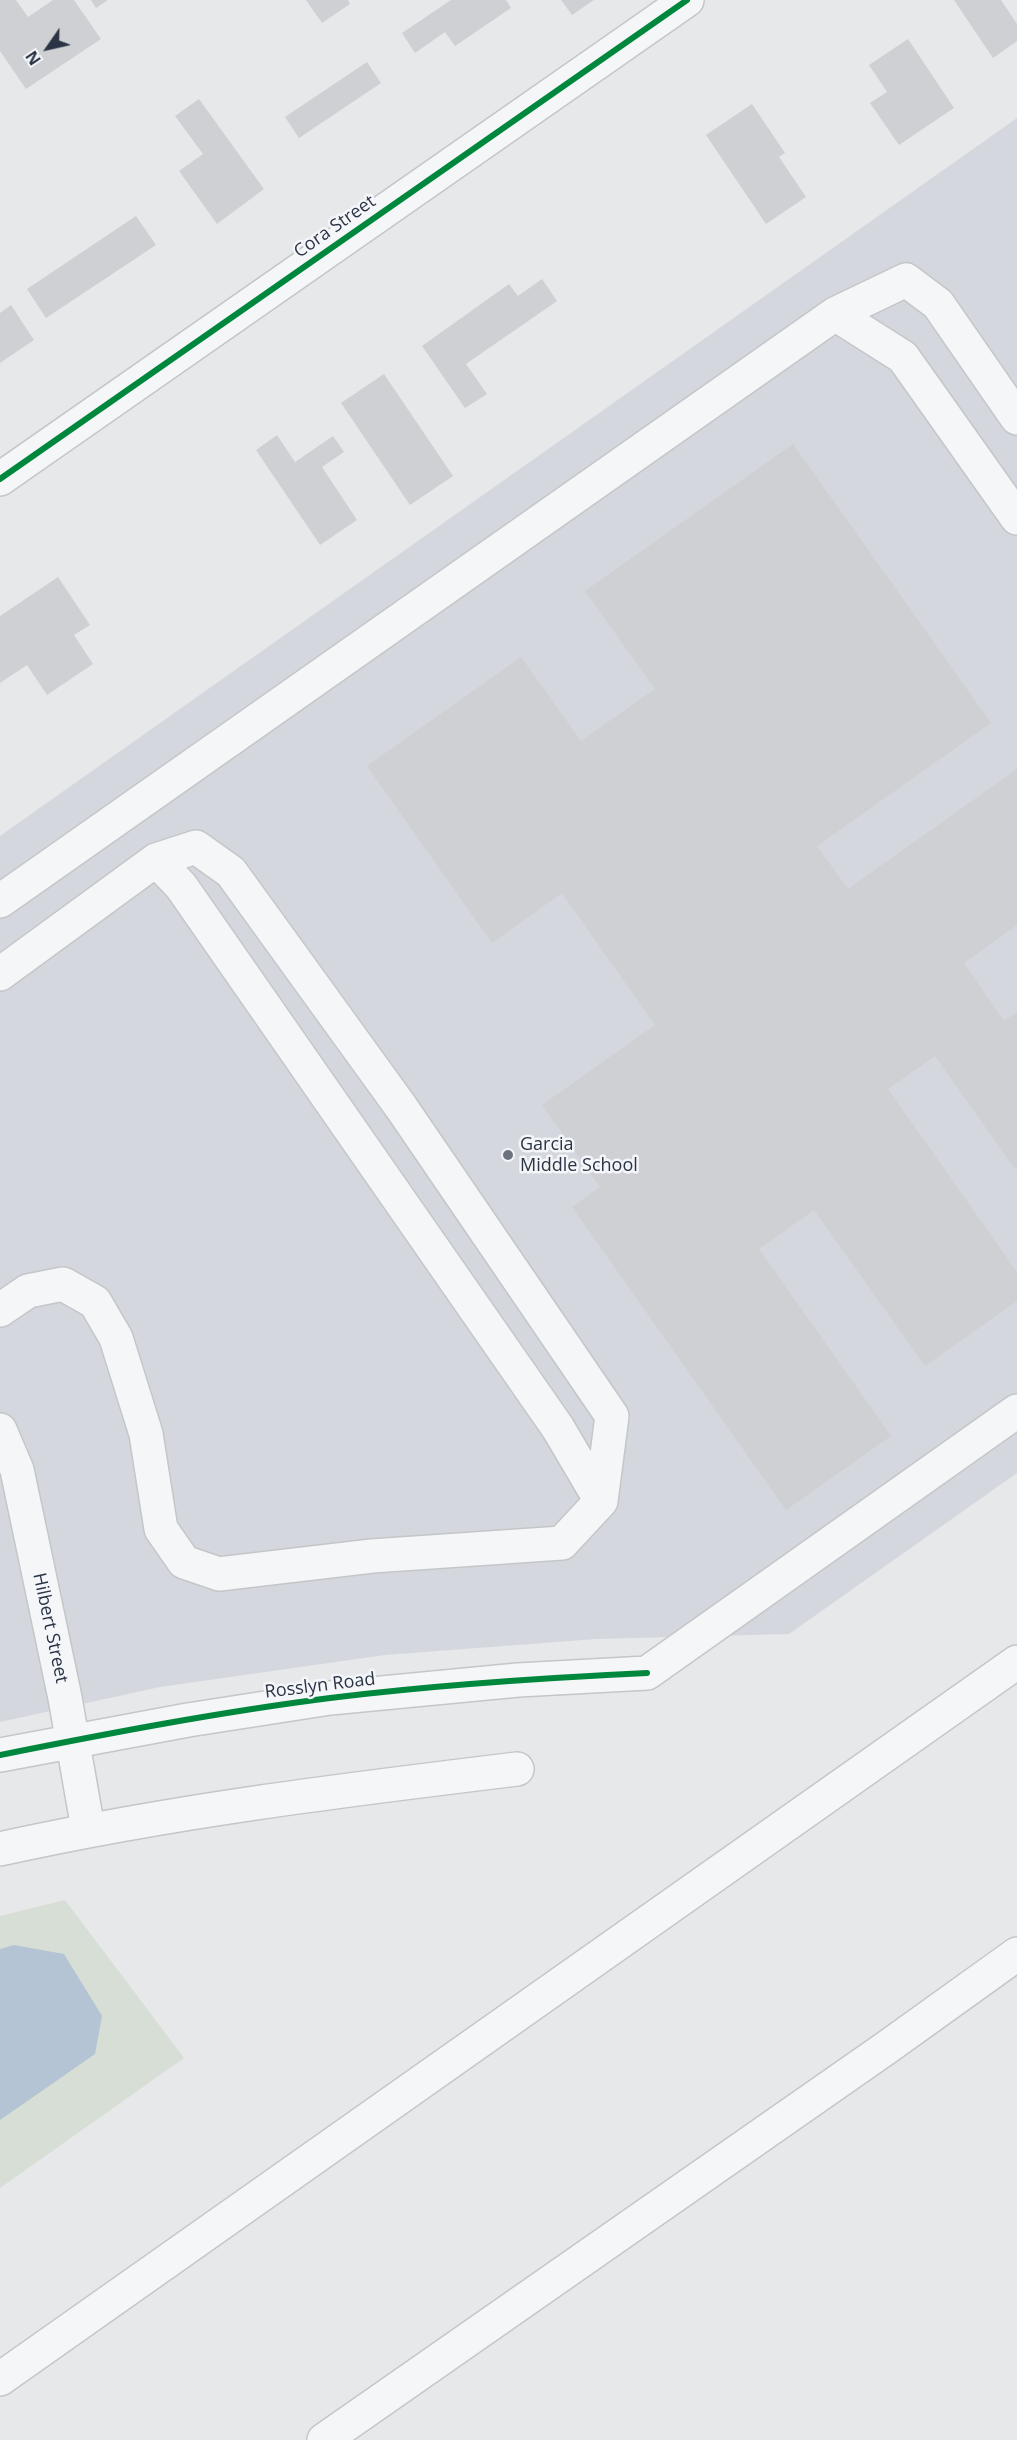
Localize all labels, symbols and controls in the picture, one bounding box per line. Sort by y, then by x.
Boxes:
north arrow [18,18,78,78]
text: N [20,47,46,70]
street label: Cora Street [290,191,380,263]
place label: Garcia Middle School [520,1134,638,1176]
marker: Garcia Middle School [501,1148,515,1162]
street label: Hilbert Street [28,1571,72,1685]
street label: Rosslyn Road [263,1668,377,1704]

